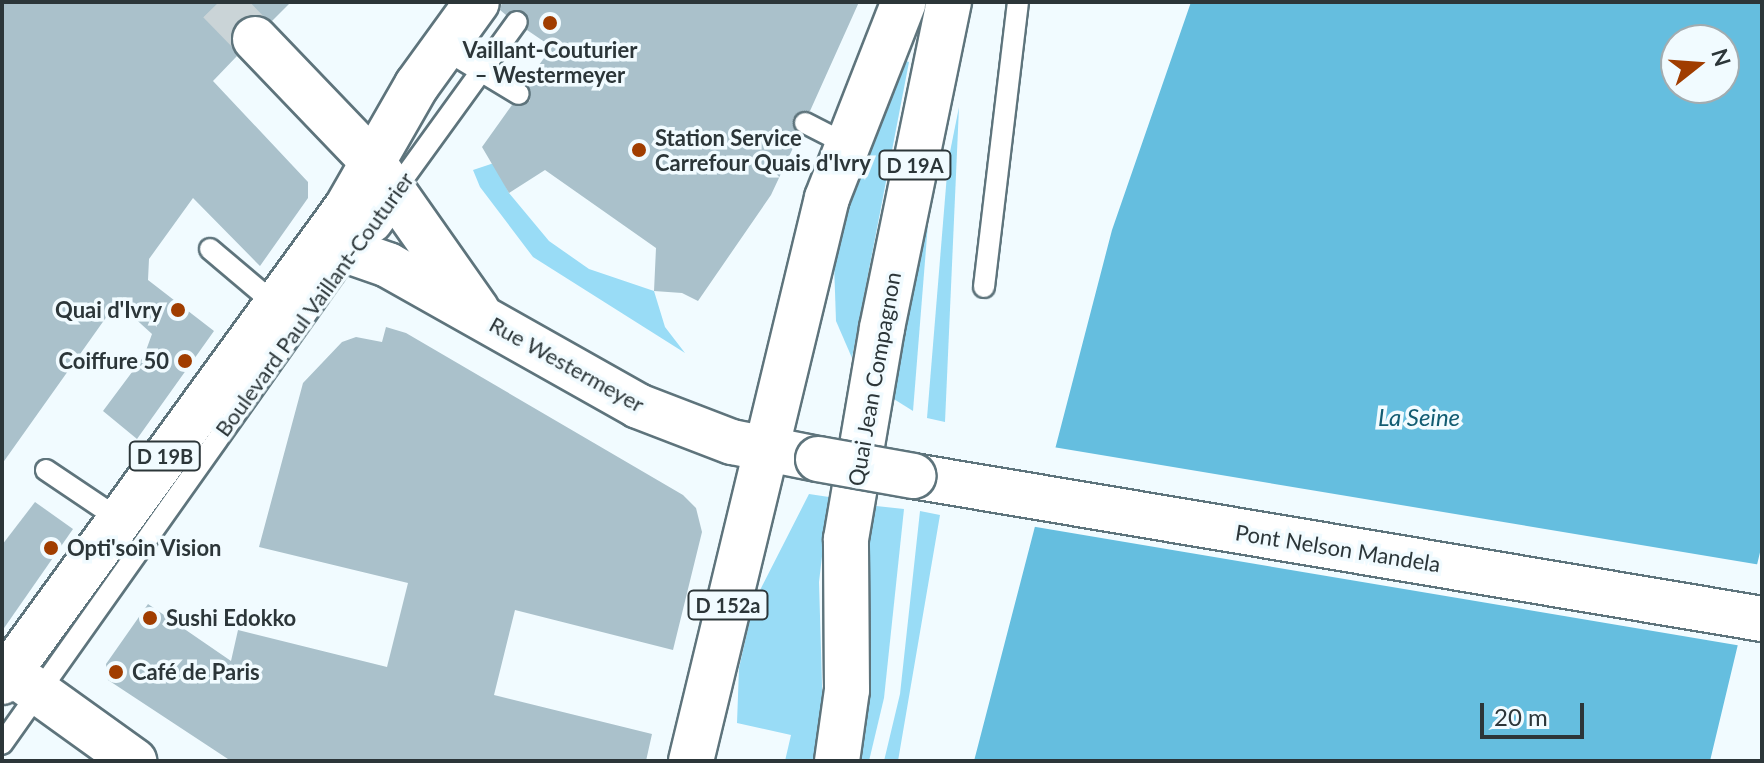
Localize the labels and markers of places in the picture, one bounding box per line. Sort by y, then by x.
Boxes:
marker: Vaillant-Couturier – Westermeyer [541,14,559,32]
place label: Vaillant-Couturier – Westermeyer [463,36,637,88]
place label: Station Service Carrefour Quais d'Ivry [655,124,871,176]
marker: Station Service Carrefour Quais d'Ivry [630,141,648,159]
place label: Quai d'Ivry [55,297,162,323]
marker: Quai d'Ivry [169,301,187,319]
place label: Coiffure 50 [59,348,169,374]
marker: Coiffure 50 [176,352,194,370]
place label: Opti'soin Vision [67,535,222,561]
marker: Opti'soin Vision [42,539,60,557]
place label: Sushi Edokko [166,605,296,631]
marker: Sushi Edokko [141,609,159,627]
place label: Café de Paris [132,659,260,685]
marker: Café de Paris [107,663,125,681]

